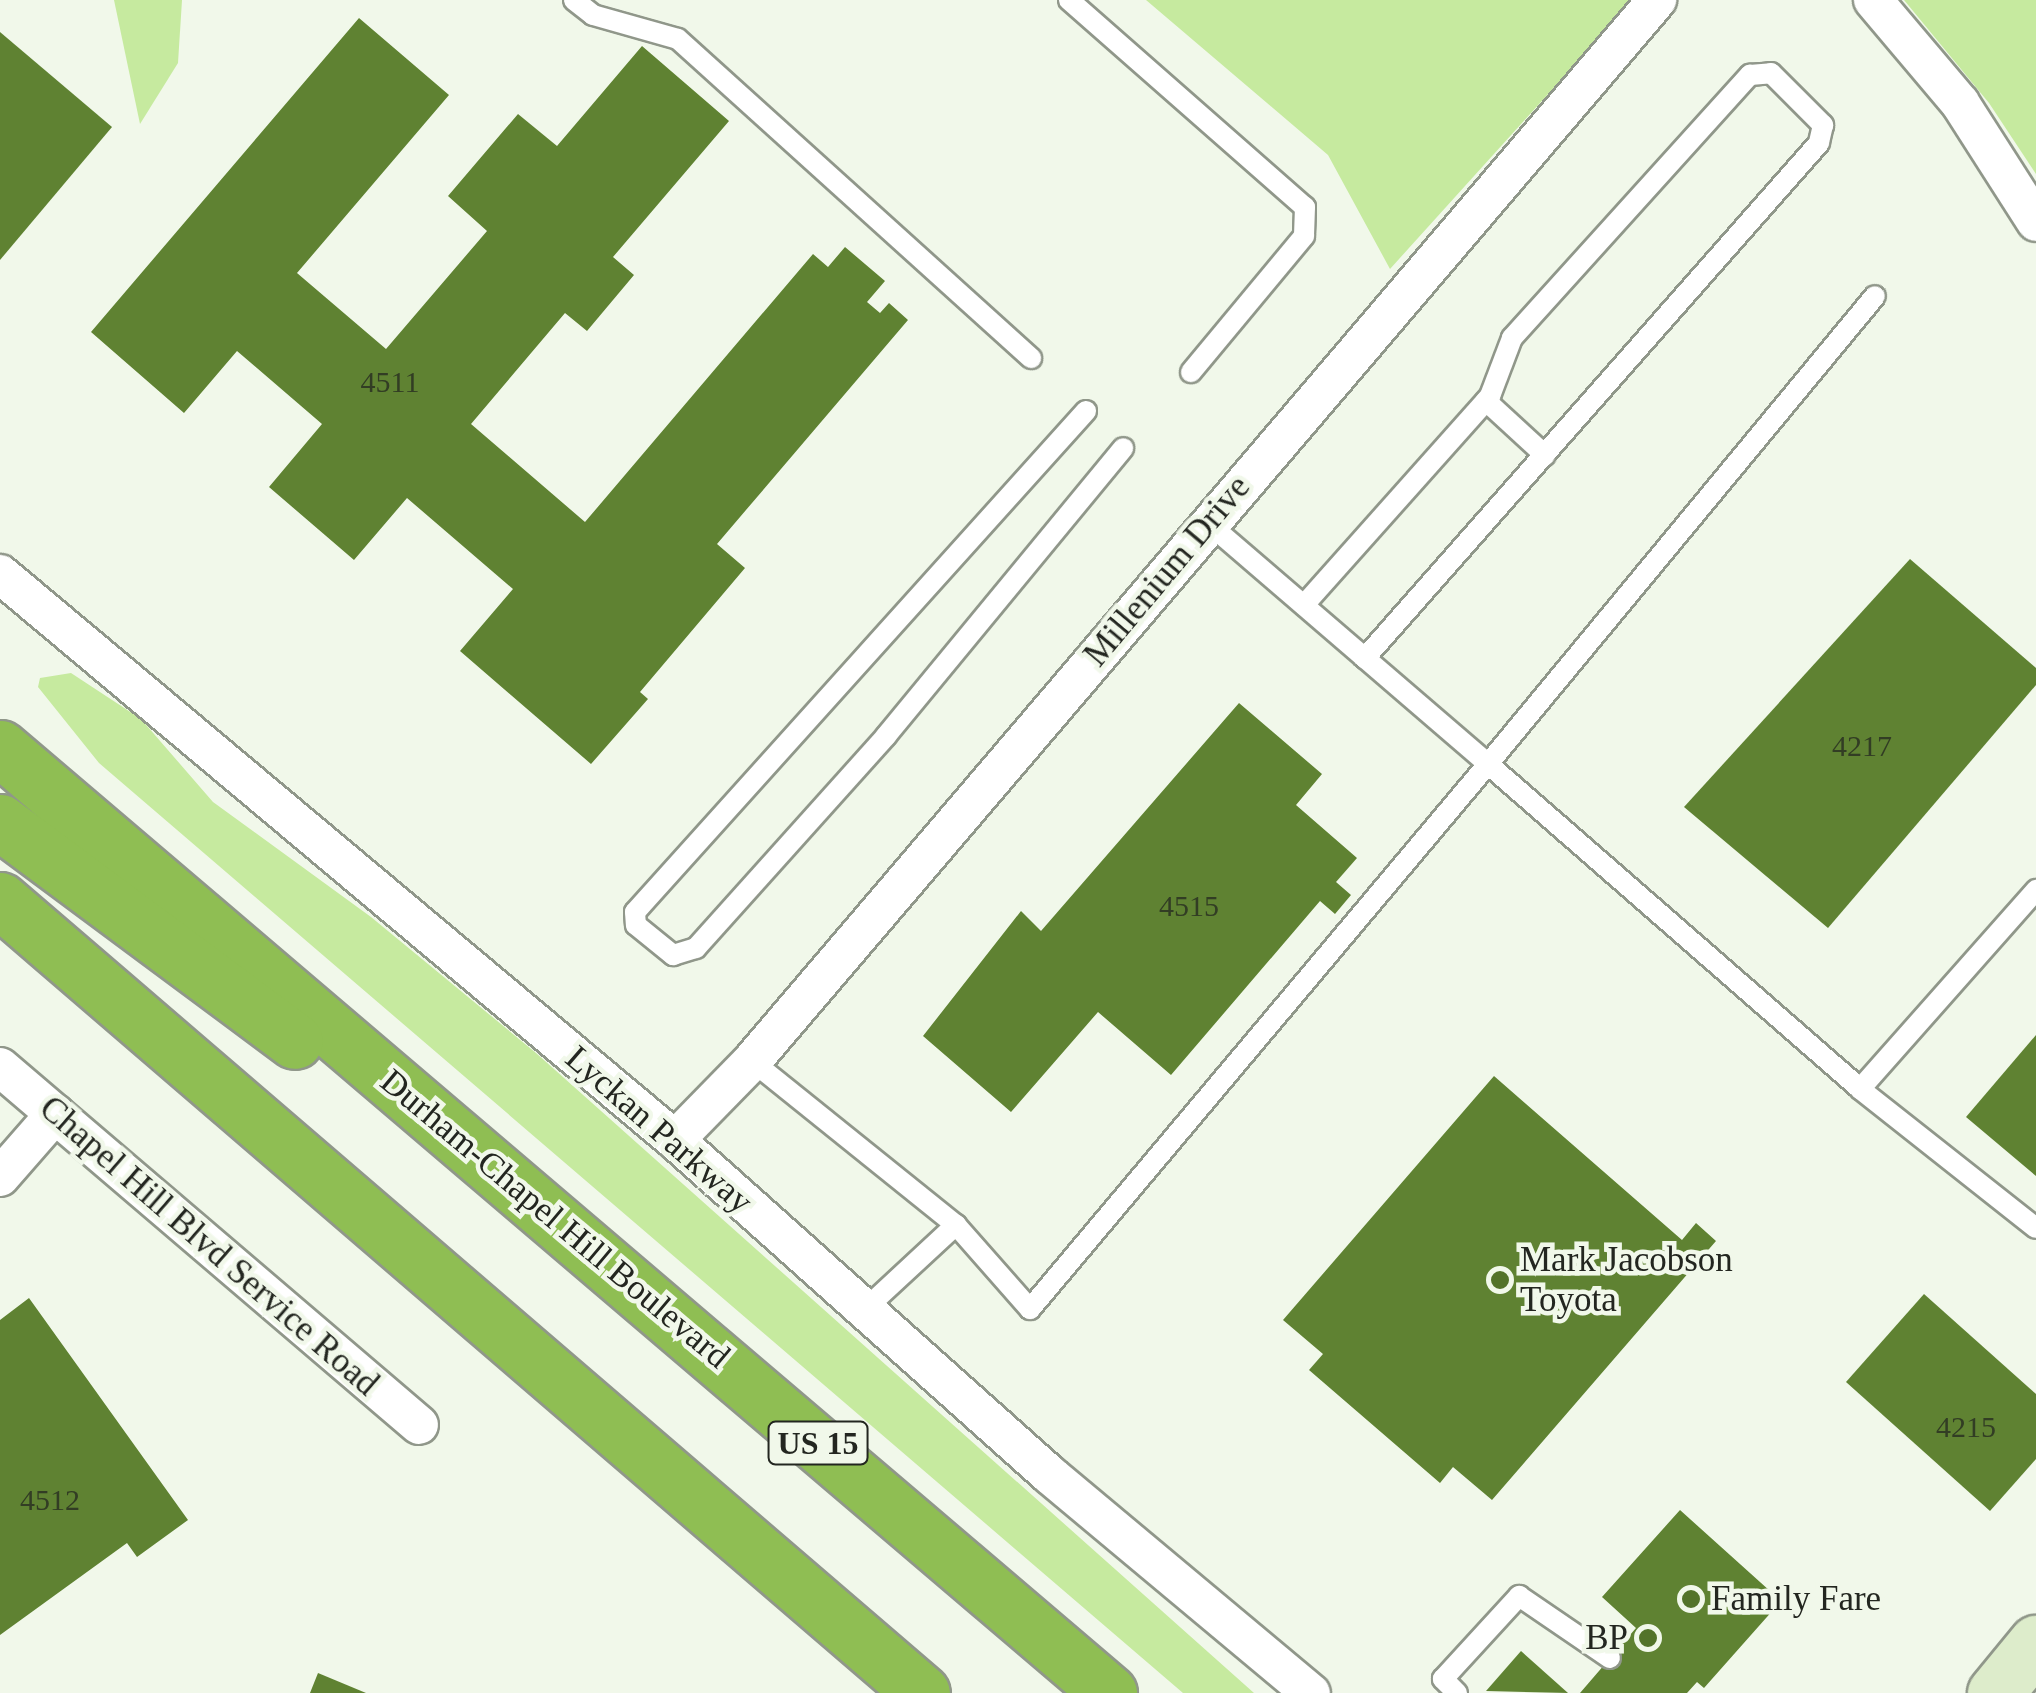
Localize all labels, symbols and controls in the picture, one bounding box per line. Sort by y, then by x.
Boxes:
house number: 4511 [361,364,419,400]
street label: Millenium Drive [1075,467,1259,675]
house number: 4217 [1832,728,1892,764]
house number: 4515 [1159,888,1219,924]
street label: Lyckan Parkway [557,1037,761,1223]
street label: Durham-Chapel Hill Boulevard [372,1060,738,1378]
street label: Chapel Hill Blvd Service Road [31,1087,387,1405]
place label: Mark Jacobson Toyota [1520,1239,1733,1321]
marker: Mark Jacobson Toyota [1489,1269,1511,1291]
house number: 4215 [1936,1409,1996,1445]
road number: US 15 [766,1416,870,1470]
house number: 4512 [20,1482,80,1518]
place label: Family Fare [1711,1578,1881,1620]
marker: Family Fare [1680,1588,1702,1610]
place label: BP [1585,1617,1628,1659]
marker: BP [1637,1627,1659,1649]

